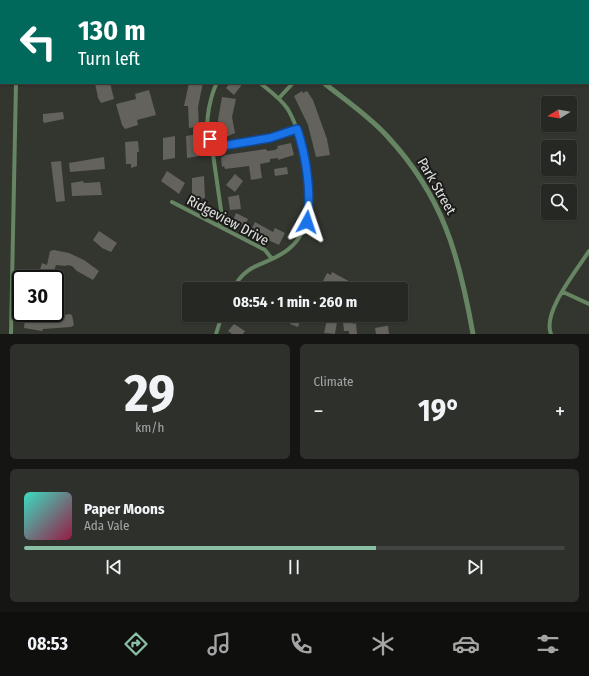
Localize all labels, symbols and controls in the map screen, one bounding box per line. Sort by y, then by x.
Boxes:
text: 130 m [78,14,146,47]
icon: left [12,16,64,68]
text: Turn left [78,48,140,70]
north arrow [541,96,577,132]
map controls [541,96,577,220]
pin [193,122,227,156]
icon: arrive [199,128,221,150]
button: sound [541,140,577,176]
street label: Park Street [414,155,460,218]
button: search [541,184,577,220]
street label: Ridgeview Drive [184,192,272,249]
position arrow [286,201,328,243]
speed limit sign: 30 [12,270,64,322]
text: 08:54 · 1 min · 260 m [233,293,357,311]
text: 29 [124,362,175,425]
text: Climate [314,374,354,389]
text: 19° [418,393,460,429]
text: − [314,398,323,425]
text: + [555,398,565,425]
text: km/h [135,420,164,435]
text: Paper Moons [84,500,165,518]
text: Ada Vale [84,518,129,533]
icon: previous [103,556,125,578]
icon: pause [283,556,305,578]
icon: next [464,556,486,578]
icon: directions [122,630,150,658]
icon: music [205,630,233,658]
icon: phone [287,630,315,658]
icon: climate [369,630,397,658]
icon: car [452,630,480,658]
icon: filters [534,630,562,658]
text: 08:53 [27,633,68,655]

